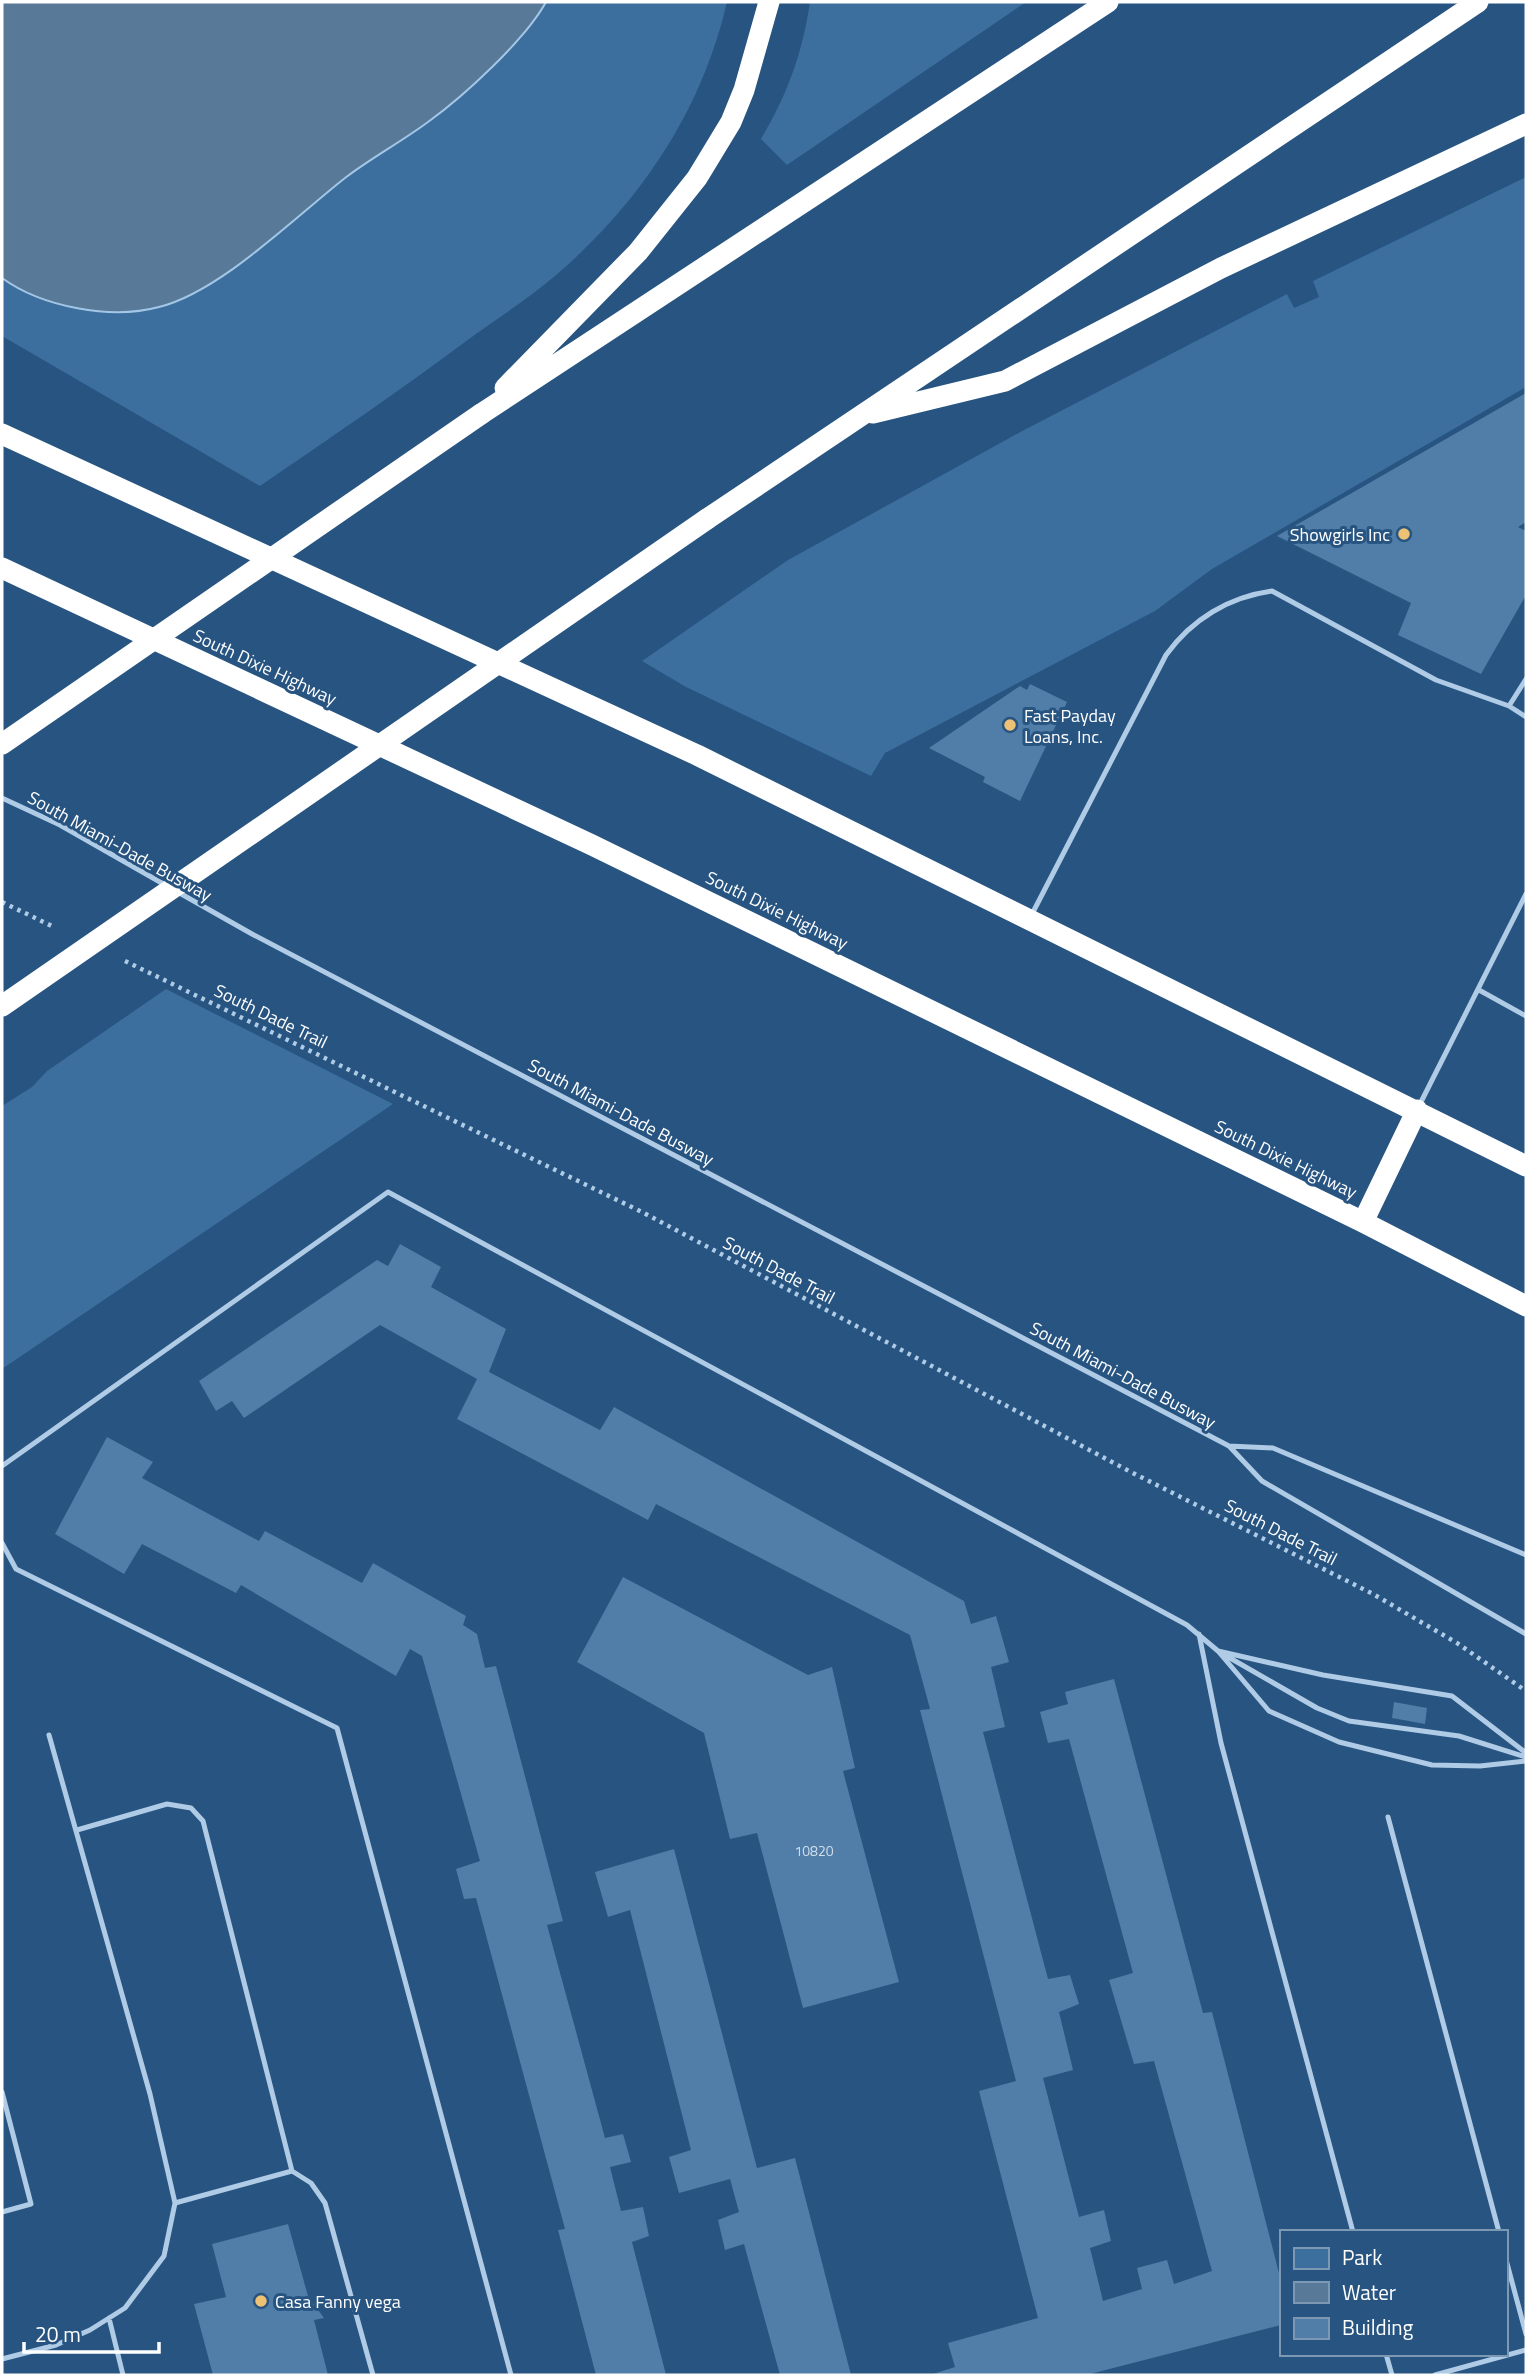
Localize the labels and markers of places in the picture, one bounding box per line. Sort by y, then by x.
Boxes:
place label: Showgirls Inc [1290,521,1390,548]
marker: Showgirls Inc [1396,526,1412,542]
place label: Fast Payday Loans, Inc. [1024,702,1116,750]
marker: Fast Payday Loans, Inc. [1002,717,1018,733]
place label: Casa Fanny vega [275,2288,401,2315]
marker: Casa Fanny vega [253,2293,269,2309]

